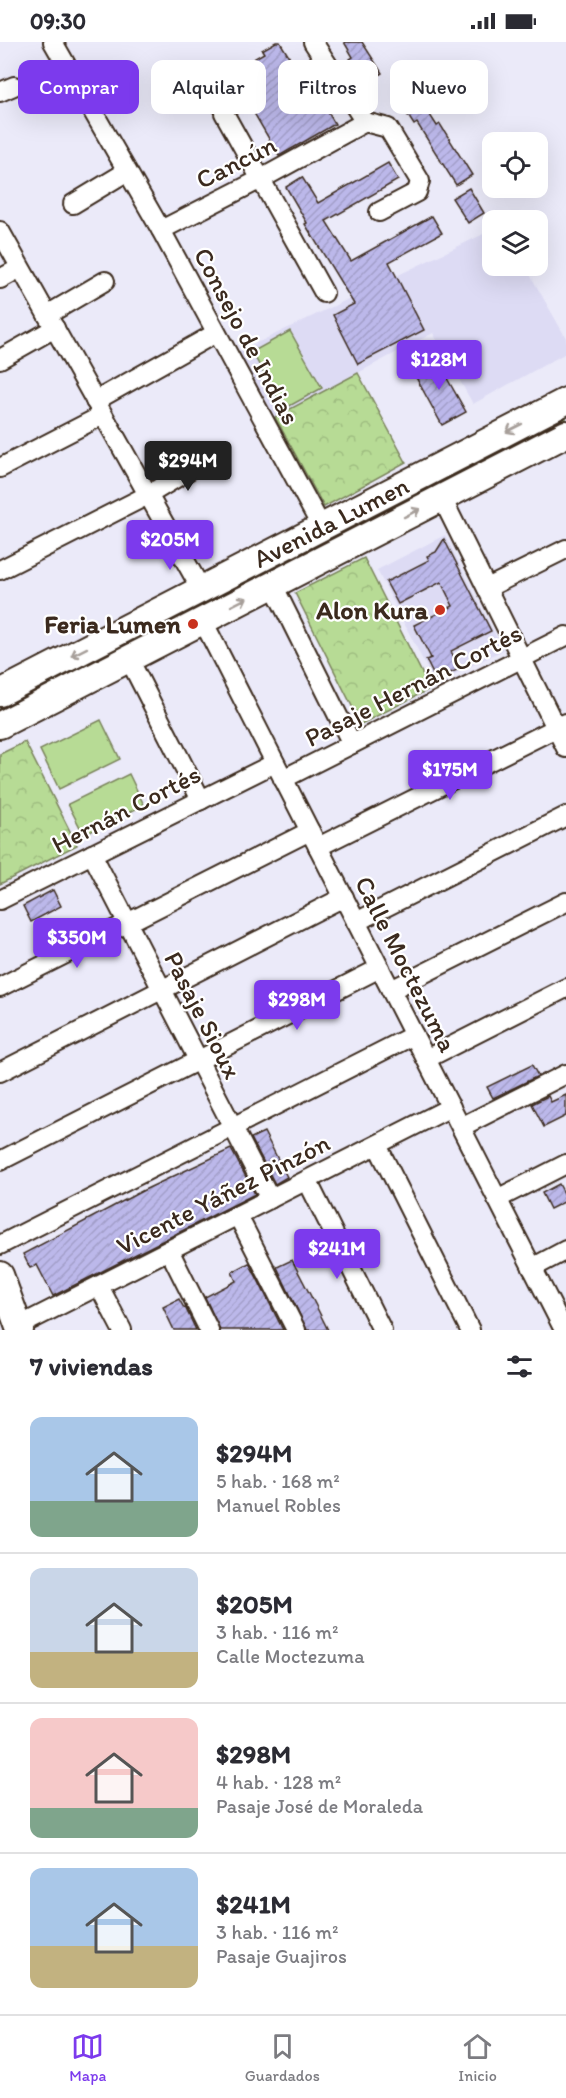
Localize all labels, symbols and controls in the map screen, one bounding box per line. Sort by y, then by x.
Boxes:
text: 09:30 [30,8,86,35]
chip: Comprar [18,60,139,114]
chip: Alquilar [151,60,266,114]
chip: Filtros [278,60,378,114]
chip: Nuevo [390,60,488,114]
street label: Cancún [190,128,282,196]
map controls [482,132,548,276]
button: locate [482,132,548,198]
button: layers [482,210,548,276]
street label: Consejo de Indias [187,242,307,430]
pin: $128M [397,340,481,391]
text: $128M [411,347,467,371]
one-way arrow [506,422,523,434]
pin: $294M [146,441,230,492]
text: $294M [159,448,217,472]
street label: Avenida Lumen [248,469,414,575]
one-way arrow [403,507,421,518]
pin: $205M [128,520,212,571]
text: $205M [140,527,200,551]
place label: Alon Kura [315,594,428,626]
one-way arrow [229,596,247,608]
marker: Alon Kura [433,603,447,617]
place label: Feria Lumen [44,608,181,640]
street label: Pasaje Hernán Cortés [299,616,527,754]
marker: Feria Lumen [186,617,200,631]
one-way arrow [71,647,89,658]
pin: $175M [408,750,492,801]
text: $175M [422,757,478,781]
street label: Hernán Cortés [46,758,206,860]
street label: Calle Moctezuma [348,871,464,1058]
pin: $350M [35,918,119,969]
text: $350M [47,925,107,949]
street label: Pasaje Sioux [157,946,249,1084]
pin: $298M [255,980,339,1031]
text: $298M [268,987,326,1011]
street label: Vicente Yáñez Pinzón [111,1126,335,1262]
pin: $241M [295,1229,379,1280]
text: $241M [308,1236,366,1260]
text: 7 viviendas [30,1350,153,1382]
icon: filters [503,1350,536,1383]
text: $294M [216,1437,293,1469]
icon: home [78,1441,150,1513]
text: 5 hab. · 168 m² [216,1469,340,1493]
text: Manuel Robles [216,1493,341,1517]
text: $205M [216,1588,293,1620]
icon: home [78,1592,150,1664]
text: 3 hab. · 116 m² [216,1620,338,1644]
text: Calle Moctezuma [216,1644,365,1668]
text: $298M [216,1738,291,1770]
icon: home [78,1742,150,1814]
text: 4 hab. · 128 m² [216,1770,341,1794]
text: Pasaje José de Moraleda [216,1794,423,1818]
text: $241M [216,1888,291,1920]
icon: home [78,1892,150,1964]
text: 3 hab. · 116 m² [216,1920,338,1944]
text: Pasaje Guajiros [216,1944,347,1968]
tab: Mapa [69,2030,106,2085]
tab: Guardados [245,2030,320,2085]
tab: Inicio [458,2030,497,2085]

